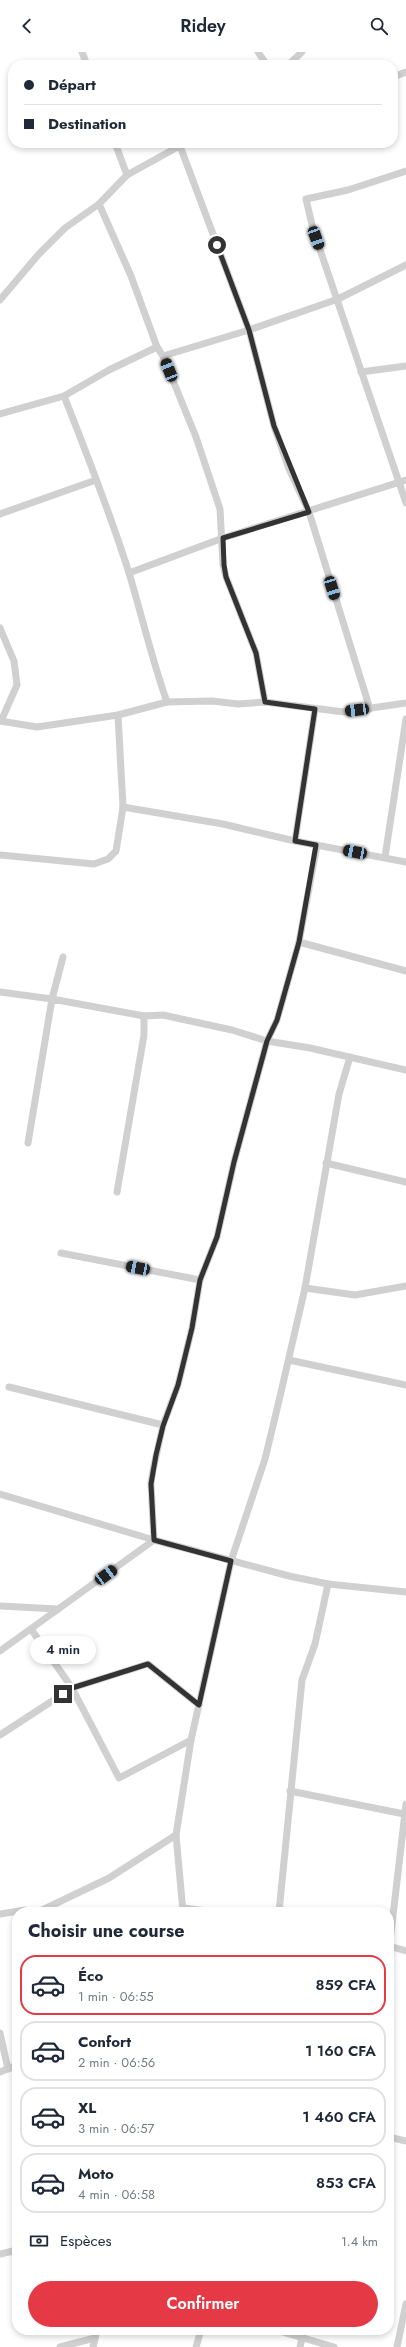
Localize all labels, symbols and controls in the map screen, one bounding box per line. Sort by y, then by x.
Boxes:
text: Ridey [180,13,226,39]
icon: back [16,15,38,37]
icon: search [368,15,390,37]
text: Départ [48,74,96,96]
text: Destination [48,113,126,135]
car [306,225,326,251]
route start [208,236,226,254]
car [159,357,179,383]
car [323,575,341,601]
car [344,703,370,717]
car [342,844,368,860]
car [125,1260,151,1276]
car [93,1563,119,1587]
callout: 4 min [30,1636,96,1664]
text: 4 min [46,1640,80,1659]
route end [54,1685,72,1703]
text: Choisir une course [28,1918,185,1944]
text: Éco [78,1965,103,1987]
icon: car [30,1967,66,2003]
text: 859 CFA [315,1974,376,1996]
text: 1 min · 06:55 [78,1987,154,2006]
text: Confort [78,2031,131,2053]
icon: car [30,2033,66,2069]
text: 1 160 CFA [305,2040,376,2062]
text: 2 min · 06:56 [78,2053,155,2072]
text: XL [78,2097,96,2119]
icon: car [30,2099,66,2135]
text: 1 460 CFA [302,2106,376,2128]
text: 3 min · 06:57 [78,2119,154,2138]
text: Moto [78,2163,114,2185]
icon: car [30,2165,66,2201]
text: 853 CFA [316,2172,376,2194]
text: 4 min · 06:58 [78,2185,155,2204]
icon: cash [28,2230,50,2252]
text: Espèces [60,2230,112,2252]
text: 1.4 km [341,2232,378,2251]
button: Confirmer [28,2281,378,2327]

